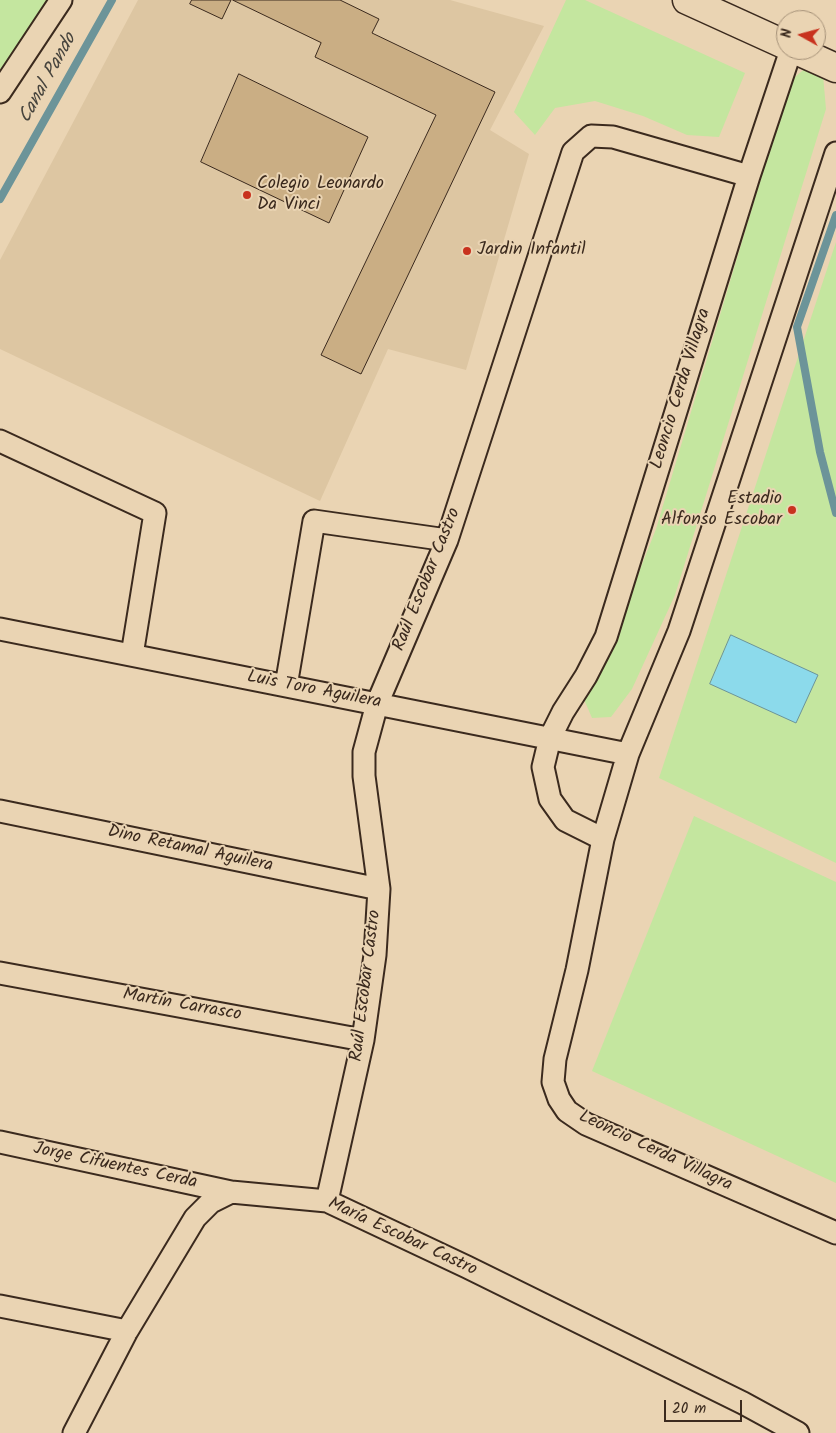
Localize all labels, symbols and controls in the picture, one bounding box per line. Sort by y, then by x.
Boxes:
north arrow [776,10,826,60]
text: N [776,28,799,39]
water label: Canal Pando [15,30,83,128]
place label: Colegio Leonardo Da Vinci [257,174,384,216]
marker: Colegio Leonardo Da Vinci [241,189,253,201]
place label: Jardin Infantil [477,240,586,262]
marker: Jardin Infantil [461,245,473,257]
street label: Leoncio Cerda Villagra [647,306,717,472]
place label: Estadio Alfonso Escobar [661,489,782,532]
marker: Estadio Alfonso Escobar [786,504,798,516]
street label: Raúl Escobar Castro [389,505,467,655]
street label: Luis Toro Aguilera [245,667,383,715]
street label: Dino Retamal Aguilera [105,822,275,878]
street label: Raúl Escobar Castro [347,909,387,1063]
street label: Martín Carrasco [121,985,243,1027]
street label: Leoncio Cerda Villagra [575,1107,735,1197]
street label: Jorge Cifuentes Cerda [31,1139,199,1195]
street label: María Escobar Castro [324,1194,480,1282]
scale bar [666,1390,744,1422]
text: 20 m [672,1397,706,1421]

